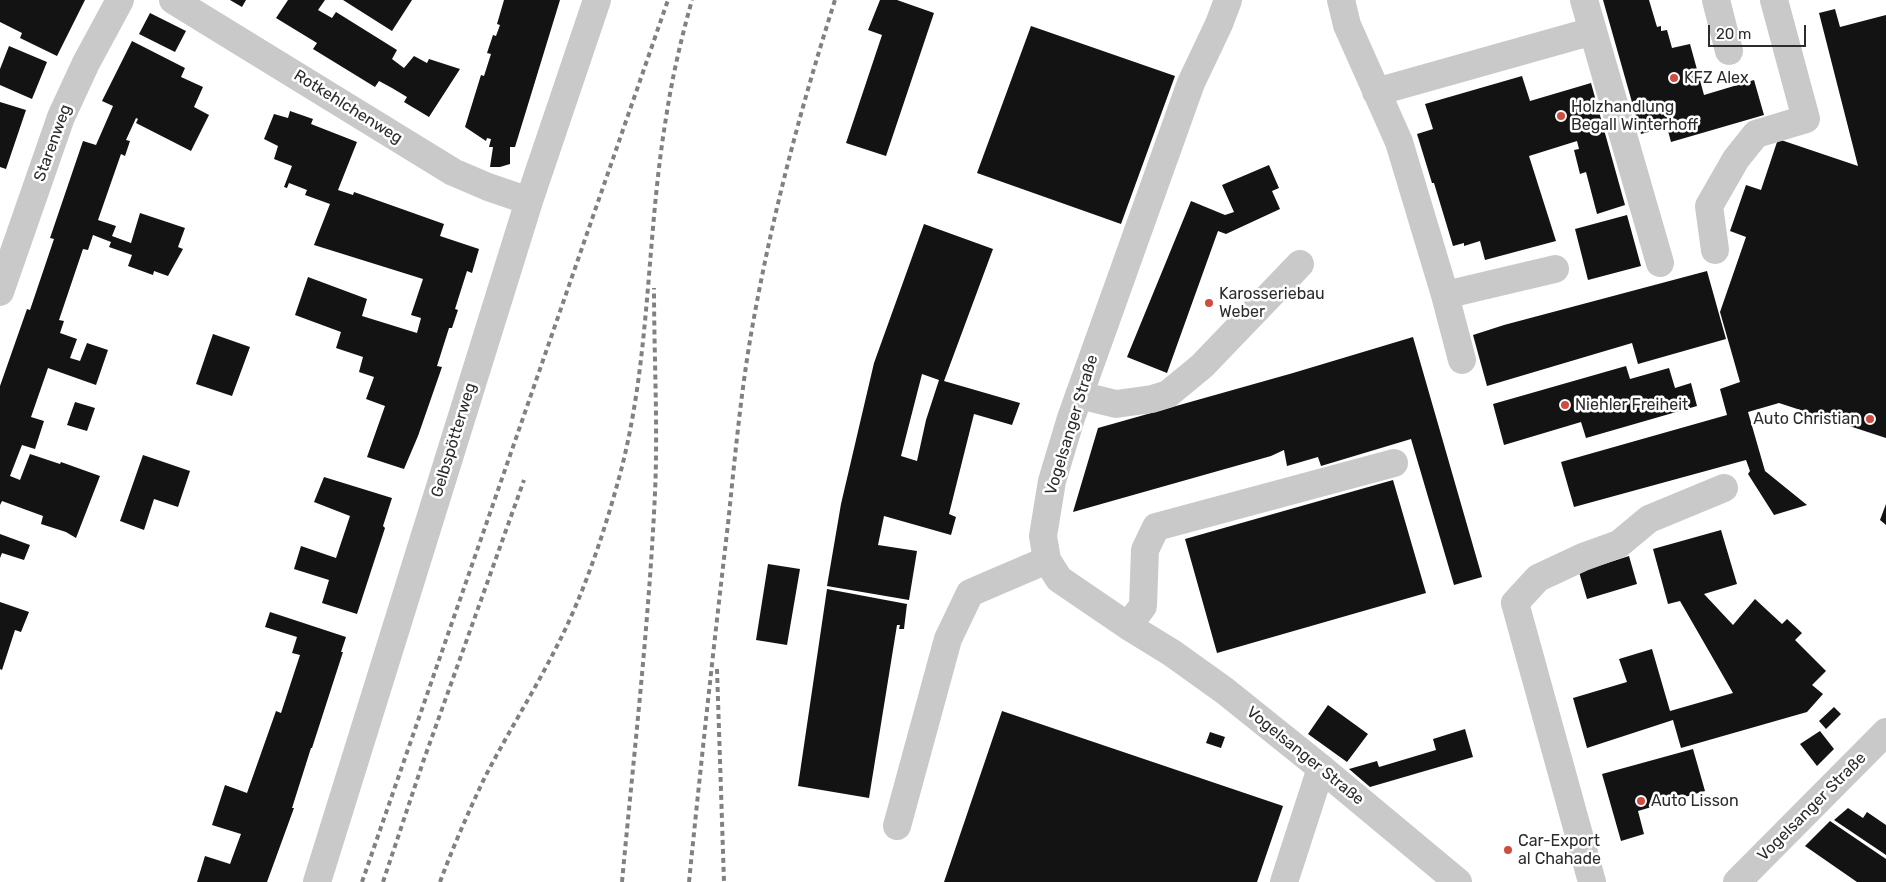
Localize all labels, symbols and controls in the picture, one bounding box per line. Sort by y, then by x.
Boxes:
scale bar [1711,15,1808,47]
text: 20 m [1716,25,1751,43]
street label: Rotkehlchenweg [290,66,406,148]
place label: KFZ Alex [1684,68,1748,88]
marker: KFZ Alex [1668,72,1680,84]
place label: Holzhandlung Begall Winterhoff [1571,97,1698,135]
street label: Starenweg [30,102,76,184]
marker: Holzhandlung Begall Winterhoff [1555,110,1567,122]
place label: Karosseriebau Weber [1219,284,1325,322]
marker: Karosseriebau Weber [1203,297,1215,309]
street label: Vogelsanger Straße [1042,352,1102,498]
street label: Gelbspötterweg [427,380,481,500]
place label: Niehler Freiheit [1575,395,1688,415]
marker: Niehler Freiheit [1559,399,1571,411]
place label: Auto Christian [1753,409,1860,429]
marker: Auto Christian [1864,413,1876,425]
street label: Vogelsanger Straße [1242,703,1368,809]
street label: Vogelsanger Straße [1754,749,1870,865]
place label: Auto Lisson [1651,791,1739,811]
marker: Auto Lisson [1635,795,1647,807]
place label: Car-Export al Chahade [1518,831,1601,869]
marker: Car-Export al Chahade [1502,844,1514,856]

